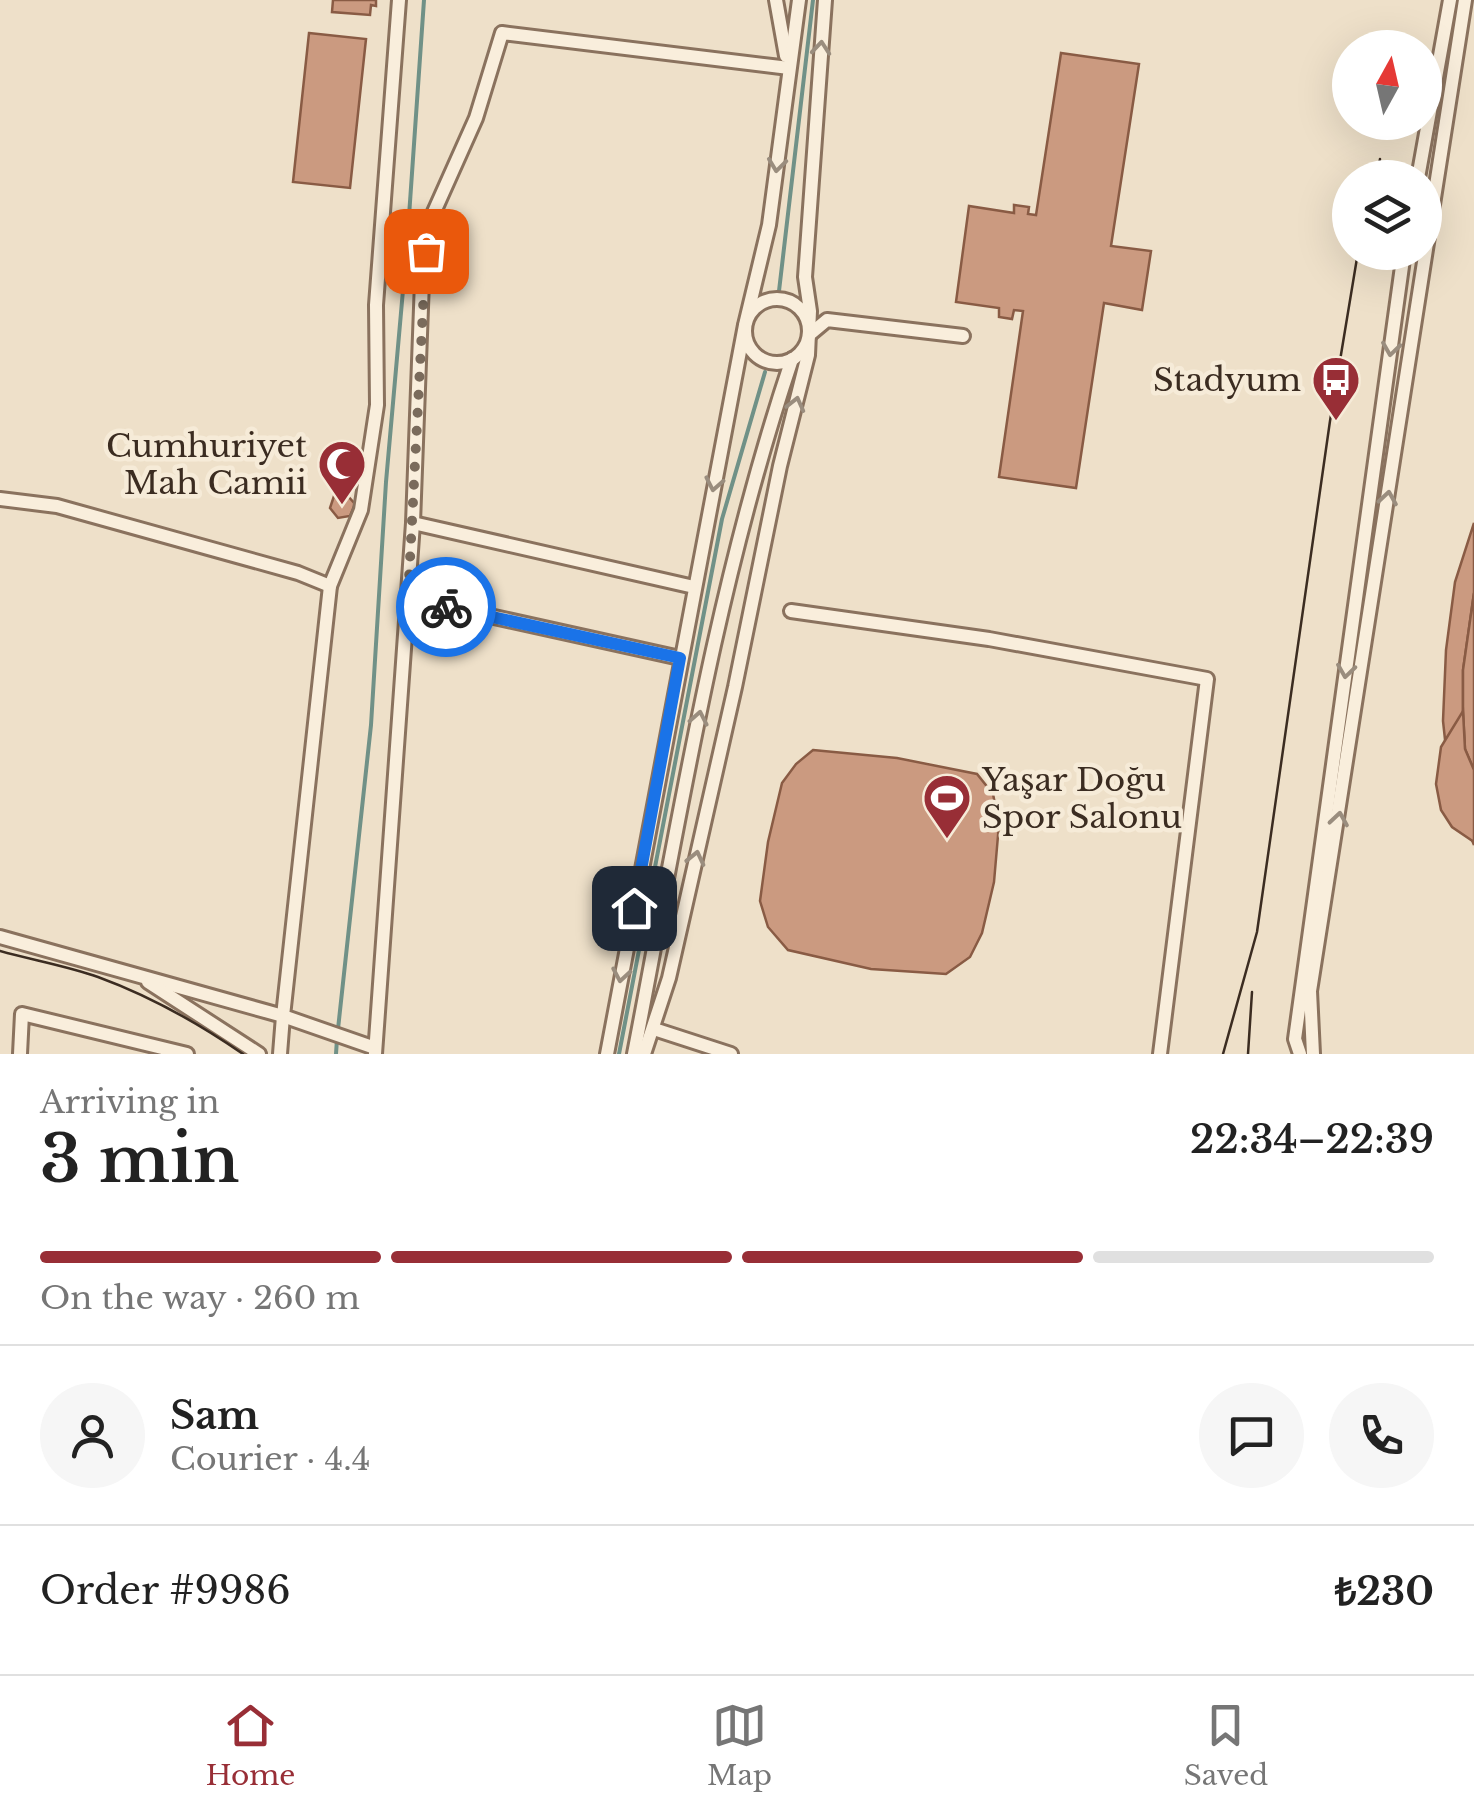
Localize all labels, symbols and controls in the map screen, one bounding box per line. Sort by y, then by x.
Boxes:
north arrow [1332,30,1442,140]
map controls [1332,30,1442,270]
one-way arrow [810,40,831,56]
one-way arrow [767,157,788,173]
button: layers [1332,160,1442,270]
pin [384,209,469,294]
icon: bag [399,224,454,279]
one-way arrow [1381,341,1402,357]
bus stop icon: Stadyum [1310,354,1362,422]
place label: Stadyum [1153,360,1301,400]
one-way arrow [784,396,805,413]
place label: Cumhuriyet Mah Camii [106,426,307,503]
mosque icon: Cumhuriyet Mah Camii [316,438,368,506]
one-way arrow [704,475,725,492]
one-way arrow [1377,490,1398,506]
courier [396,557,496,657]
icon: bike [419,580,474,635]
one-way arrow [1336,663,1357,679]
one-way arrow [688,710,709,726]
place label: Yaşar Doğu Spor Salonu [981,760,1182,837]
sports icon: Yaşar Doğu Spor Salonu [921,772,973,840]
one-way arrow [1328,811,1349,827]
one-way arrow [684,850,705,867]
pin [592,866,677,951]
icon: home [607,881,662,936]
one-way arrow [611,967,632,983]
text: Arriving in [40,1082,219,1122]
text: 22:34–22:39 [1190,1116,1434,1163]
text: 3 min [40,1119,240,1200]
text: On the way · 260 m [40,1278,360,1318]
button: person [40,1383,145,1488]
button: chat [1199,1383,1304,1488]
button: phone [1329,1383,1434,1488]
text: Sam [170,1392,259,1439]
text: Courier · 4.4 [170,1439,370,1479]
text: Order #9986 [40,1567,291,1614]
text: ₺230 [1335,1568,1434,1615]
tab: Home [206,1698,295,1793]
tab: Map [707,1698,772,1793]
tab: Saved [1184,1698,1268,1793]

